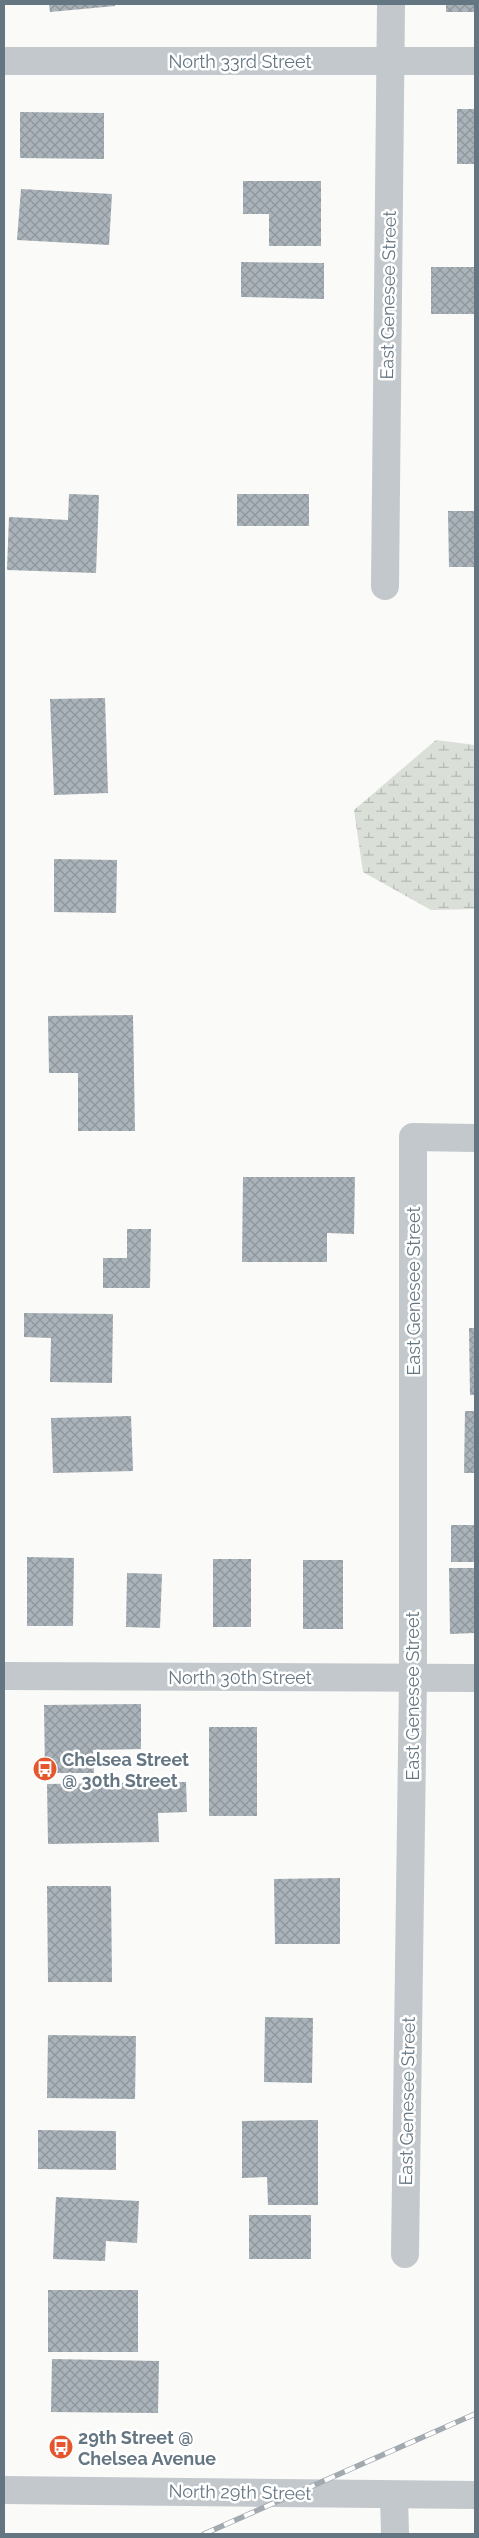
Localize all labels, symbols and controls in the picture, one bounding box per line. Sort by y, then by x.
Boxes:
street label: North 33rd Street [169,51,311,72]
street label: East Genesee Street [376,210,400,380]
street label: East Genesee Street [403,1207,424,1375]
street label: East Genesee Street [402,1612,423,1780]
street label: North 30th Street [168,1667,312,1688]
place label: Chelsea Street @ 30th Street [62,1749,189,1791]
bus stop icon: Chelsea Street @ 30th Street [32,1756,58,1782]
street label: East Genesee Street [395,2016,419,2186]
place label: 29th Street @ Chelsea Avenue [78,2427,216,2469]
bus stop icon: 29th Street @ Chelsea Avenue [48,2434,74,2460]
street label: North 29th Street [168,2480,312,2504]

